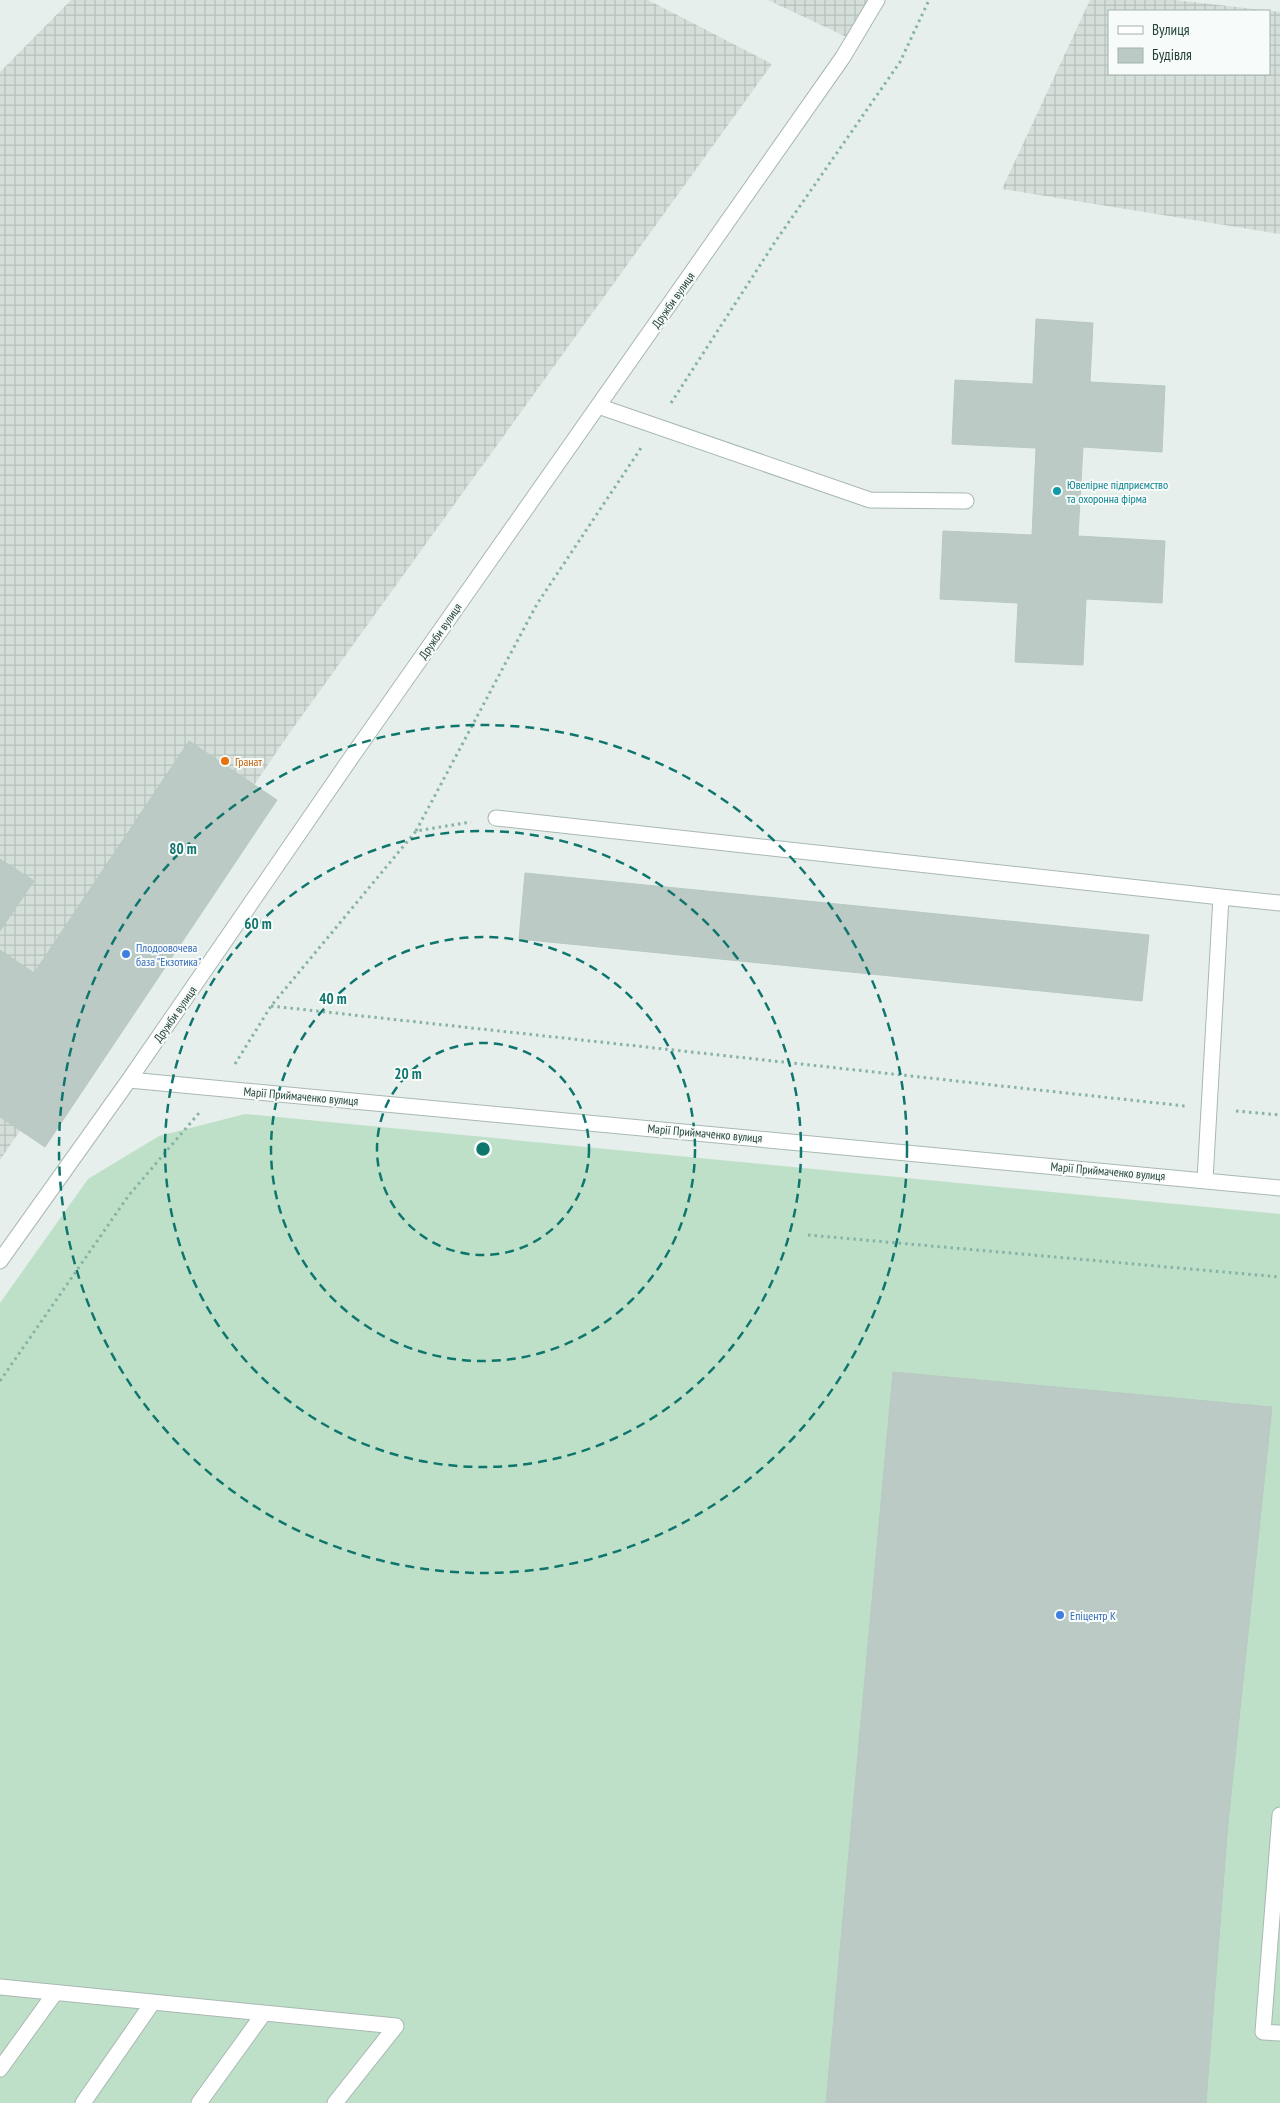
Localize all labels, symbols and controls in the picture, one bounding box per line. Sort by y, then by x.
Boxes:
legend [1108,10,1270,75]
text: Вулиця [1152,20,1190,39]
text: Будівля [1152,45,1192,64]
street label: Дружби вулиця [648,269,698,331]
place label: Ювелірне підприємство та охоронна фірма [1067,477,1168,506]
marker: Ювелірне підприємство та охоронна фірма [1051,485,1063,497]
street label: Дружби вулиця [415,600,465,662]
place label: Гранат [235,754,262,769]
marker: Гранат [219,755,231,767]
text: 80 m [169,839,197,858]
text: 60 m [244,914,272,933]
place label: Плодоовочева база "Екзотика" [136,940,201,969]
marker: Плодоовочева база "Екзотика" [120,948,132,960]
street label: Дружби вулиця [150,983,200,1045]
text: 40 m [319,989,347,1008]
text: 20 m [394,1064,422,1083]
street label: Марії Приймаченко вулиця [243,1084,359,1109]
street label: Марії Приймаченко вулиця [647,1121,763,1146]
centre of rings [474,1140,492,1158]
street label: Марії Приймаченко вулиця [1050,1159,1166,1184]
place label: Епіцентр К [1070,1608,1116,1623]
marker: Епіцентр К [1054,1609,1066,1621]

